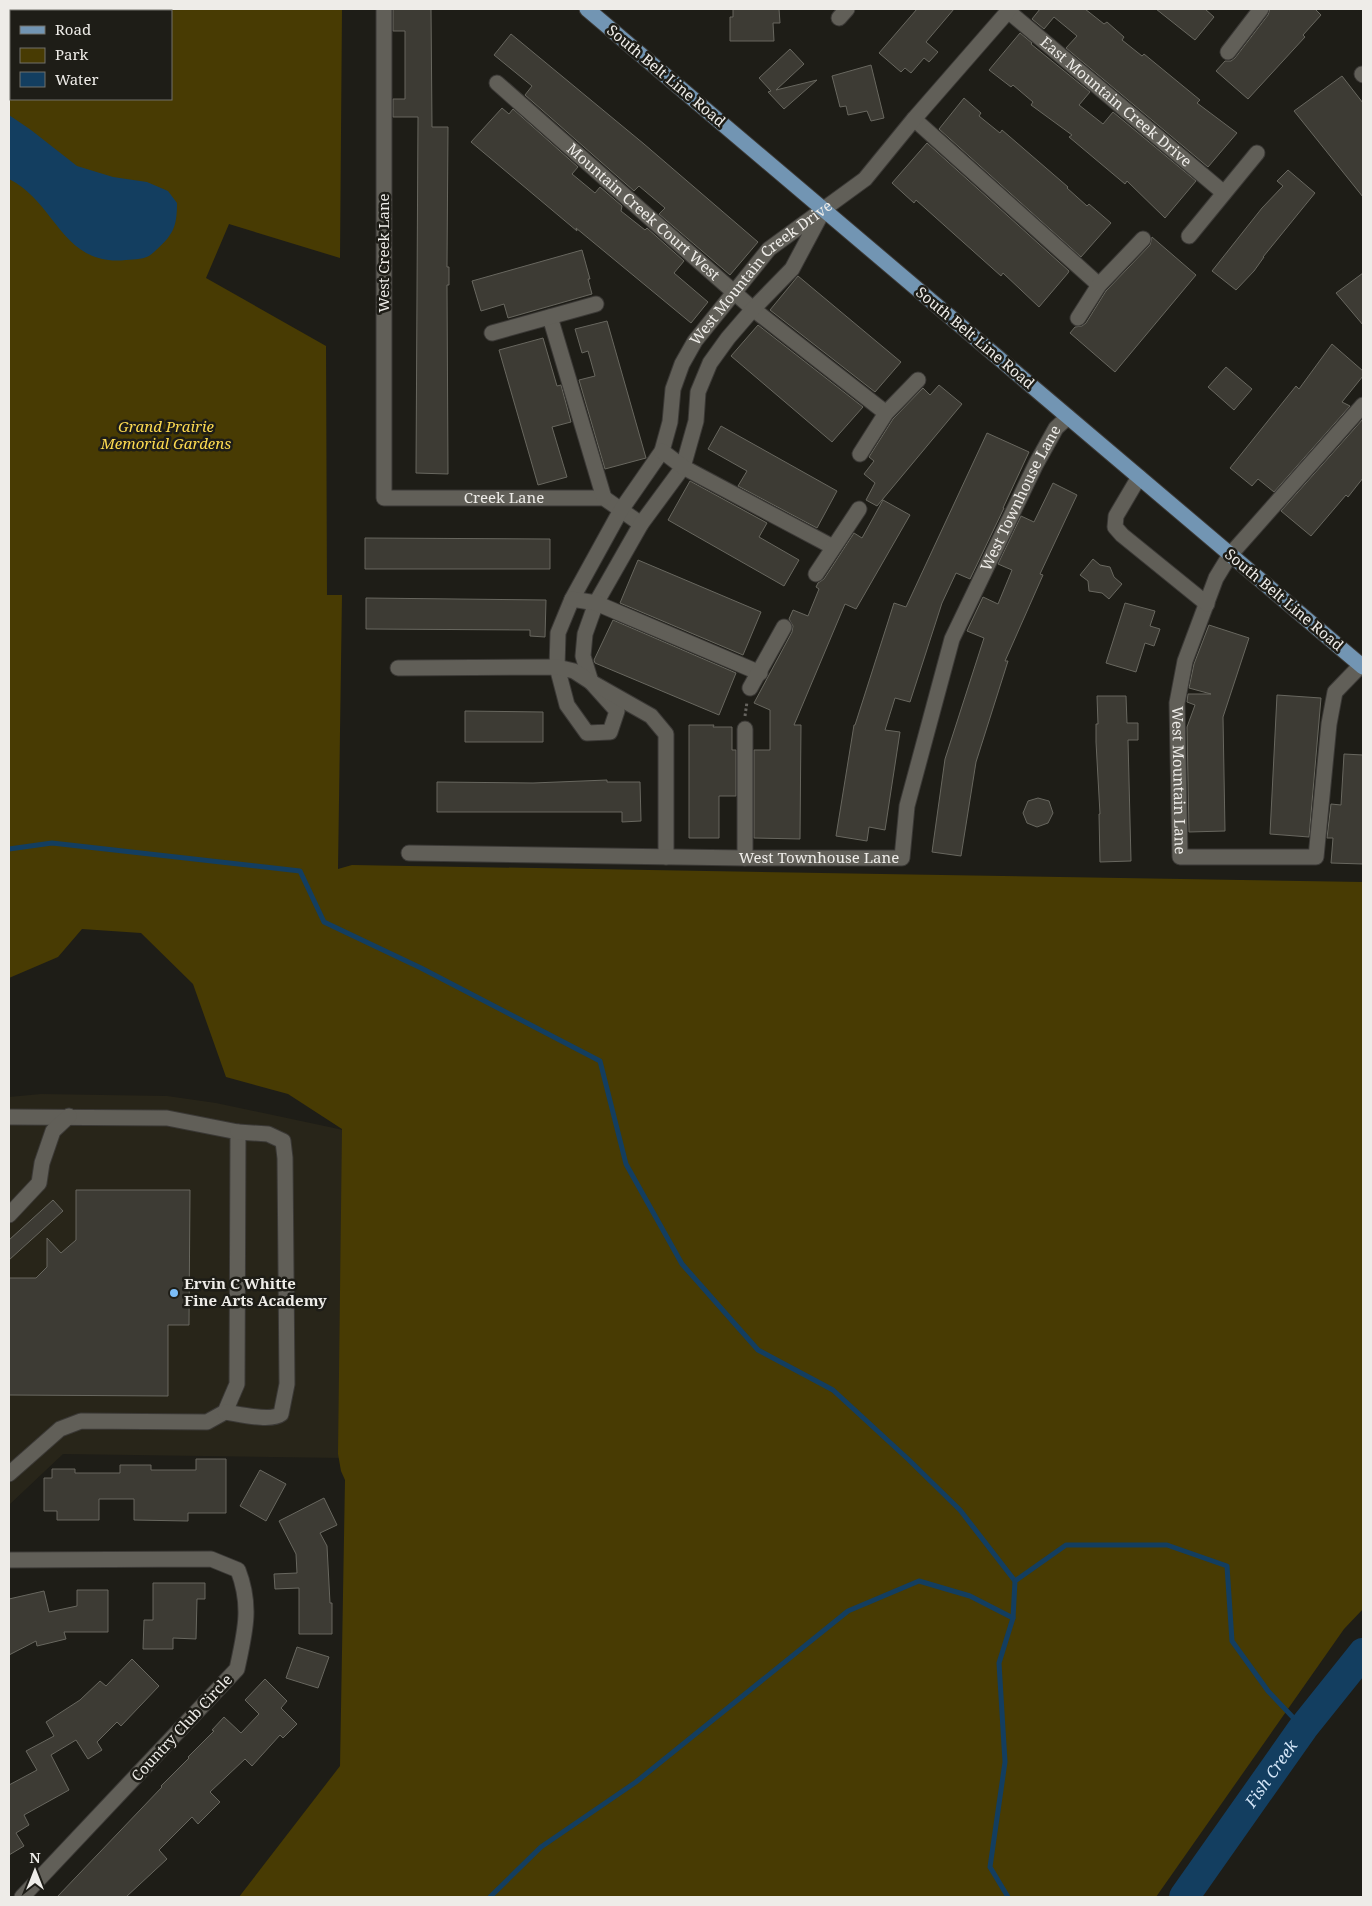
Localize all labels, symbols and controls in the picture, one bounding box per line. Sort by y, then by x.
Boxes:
legend [10,10,172,100]
text: Road [55,19,91,39]
street label: South Belt Line Road [603,20,730,131]
street label: East Mountain Creek Drive [1036,31,1196,171]
text: Park [55,44,89,64]
text: Water [55,69,98,89]
street label: Mountain Creek Court West [563,138,725,284]
street label: West Creek Lane [373,193,393,313]
street label: West Mountain Creek Drive [684,195,836,349]
street label: South Belt Line Road [912,282,1039,393]
park label: Grand Prairie Memorial Gardens [100,416,231,453]
street label: West Townhouse Lane [975,421,1065,574]
street label: Creek Lane [464,487,544,507]
street label: South Belt Line Road [1221,544,1348,655]
street label: West Mountain Lane [1168,706,1191,855]
street label: West Townhouse Lane [739,847,899,867]
place label: Ervin C Whitte Fine Arts Academy [184,1273,327,1310]
marker: Ervin C Whitte Fine Arts Academy [168,1287,180,1299]
street label: Country Club Circle [126,1670,236,1785]
water label: Fish Creek [1239,1735,1303,1812]
north arrow [10,1846,60,1896]
text: N [29,1848,41,1867]

